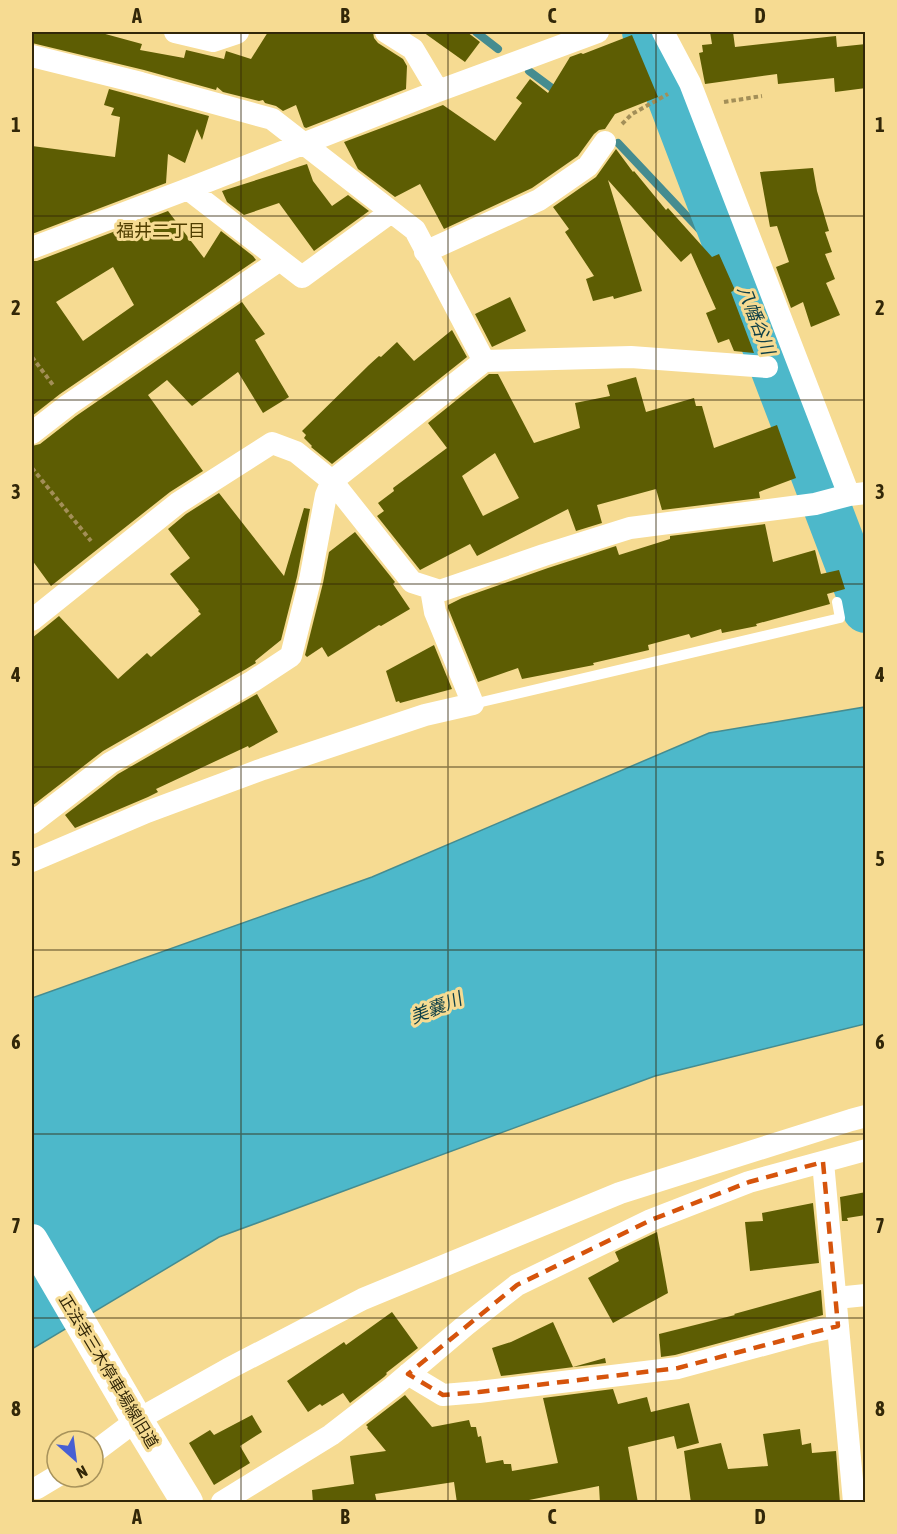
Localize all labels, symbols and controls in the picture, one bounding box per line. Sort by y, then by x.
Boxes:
text: A [131,4,142,27]
text: B [340,4,350,27]
text: C [548,4,557,27]
text: D [754,4,766,27]
text: 1 [11,113,21,136]
text: 1 [875,113,885,136]
district label: 福井二丁目 [116,220,206,241]
water label: 八幡谷川 [734,282,780,359]
text: 2 [11,296,21,319]
text: 2 [875,296,885,319]
text: 3 [11,480,21,503]
text: 3 [875,480,885,503]
text: 4 [10,663,21,686]
text: 4 [874,663,885,686]
text: 5 [11,847,21,870]
text: 5 [875,847,885,870]
water label: 美嚢川 [407,987,467,1027]
text: 6 [11,1030,21,1053]
text: 6 [875,1030,885,1053]
text: 7 [11,1214,21,1237]
text: 7 [875,1214,885,1237]
street label: 正法寺三木停車場線旧道 [56,1291,162,1451]
text: 8 [11,1397,21,1420]
text: 8 [875,1397,885,1420]
north arrow [45,1429,105,1489]
text: N [74,1462,90,1482]
text: A [131,1505,142,1528]
text: B [340,1505,350,1528]
text: C [548,1505,557,1528]
text: D [754,1505,766,1528]

